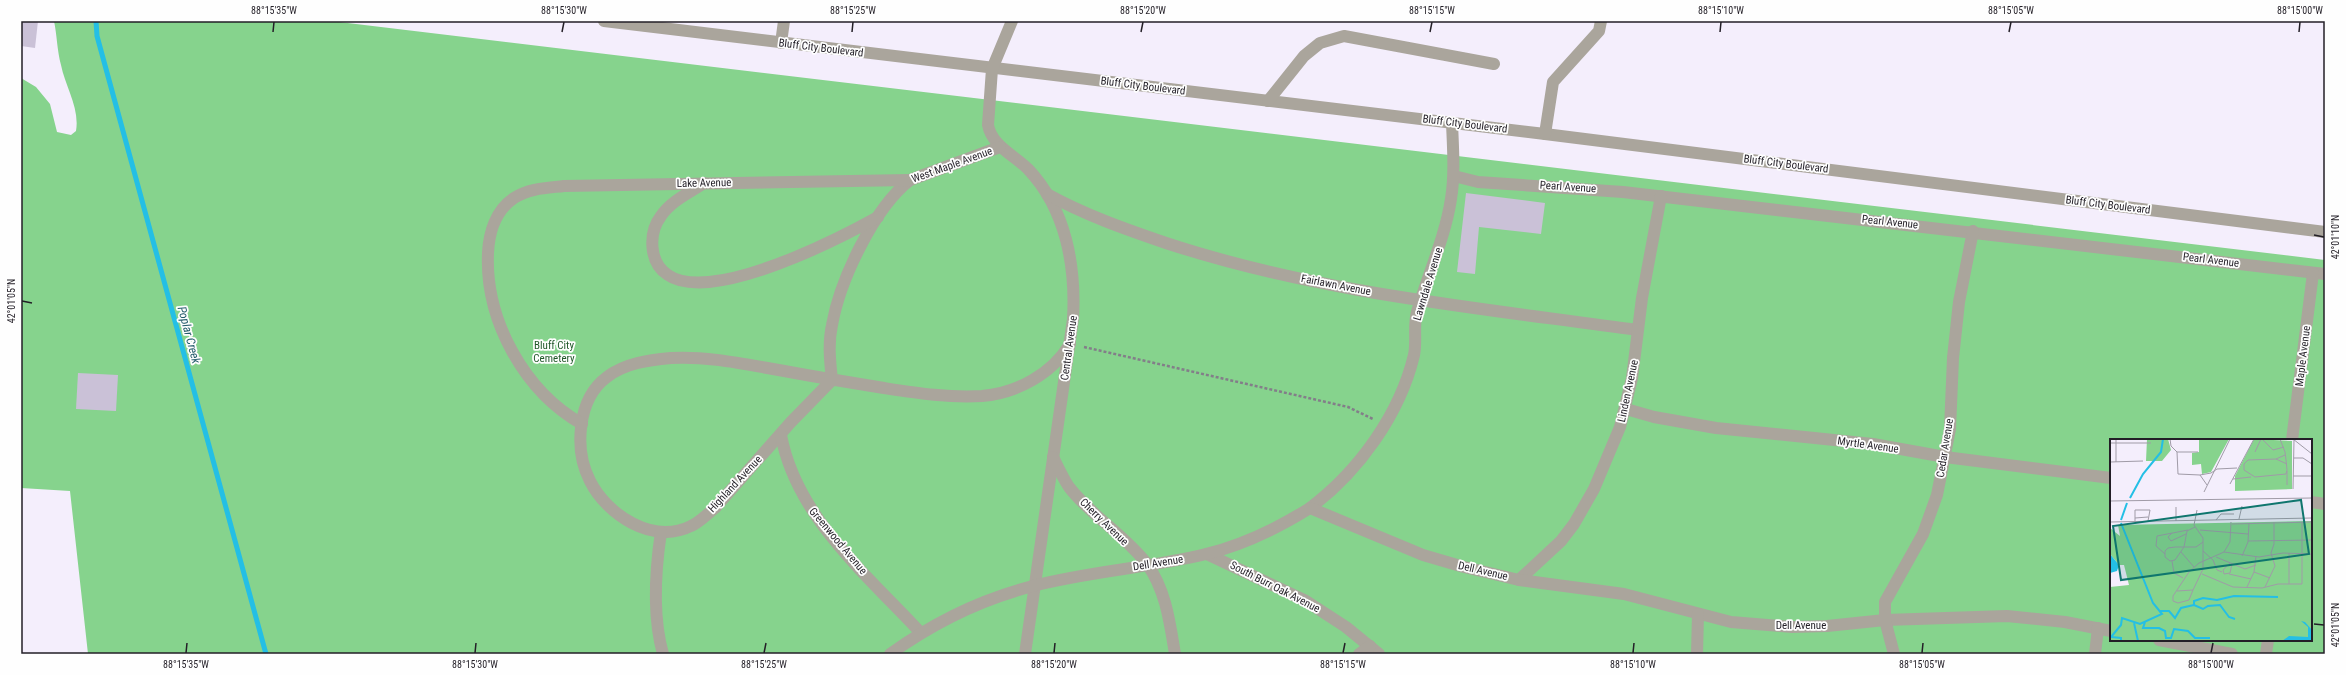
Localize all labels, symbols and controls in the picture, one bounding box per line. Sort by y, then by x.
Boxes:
text: 88°15'35"W [251,5,297,16]
text: 88°15'30"W [541,5,587,16]
text: 88°15'25"W [830,5,876,16]
text: 88°15'20"W [1120,5,1166,16]
text: 88°15'15"W [1409,5,1455,16]
text: 88°15'10"W [1698,5,1744,16]
text: 88°15'05"W [1988,5,2034,16]
text: 88°15'00"W [2277,5,2323,16]
street label: Bluff City Boulevard [778,36,864,60]
street label: Bluff City Boulevard [1100,74,1186,98]
street label: Bluff City Boulevard [1422,112,1508,136]
street label: West Maple Avenue [910,144,994,186]
street label: Bluff City Boulevard [1743,152,1829,176]
street label: Lake Avenue [677,176,731,190]
street label: Pearl Avenue [1539,179,1597,195]
street label: Bluff City Boulevard [2065,193,2151,217]
street label: Pearl Avenue [1861,213,1919,231]
text: 42°01'10"N [2330,215,2341,259]
street label: Lawndale Avenue [1411,246,1445,322]
street label: Pearl Avenue [2182,250,2240,270]
street label: Fairlawn Avenue [1300,272,1372,298]
text: 42°01'05"N [6,279,17,323]
water label: Poplar Creek [175,305,204,366]
street label: Central Avenue [1058,315,1080,381]
street label: Maple Avenue [2293,325,2313,387]
park label: Bluff City Cemetery [533,339,575,365]
street label: Linden Avenue [1615,359,1641,423]
street label: Cedar Avenue [1934,418,1956,478]
street label: Myrtle Avenue [1837,434,1899,456]
inset map [2110,439,2312,641]
street label: Highland Avenue [705,453,765,515]
street label: Cherry Avenue [1077,496,1131,548]
street label: Greenwood Avenue [806,505,870,577]
street label: Dell Avenue [1132,553,1184,573]
street label: South Burr Oak Avenue [1228,559,1322,615]
street label: Dell Avenue [1457,559,1509,583]
text: 42°01'05"N [2330,603,2341,647]
street label: Dell Avenue [1776,619,1826,632]
text: 88°15'35"W [163,659,209,670]
text: 88°15'30"W [452,659,498,670]
text: 88°15'25"W [741,659,787,670]
text: 88°15'20"W [1031,659,1077,670]
text: 88°15'15"W [1320,659,1366,670]
text: 88°15'10"W [1610,659,1656,670]
text: 88°15'05"W [1899,659,1945,670]
text: 88°15'00"W [2188,659,2234,670]

